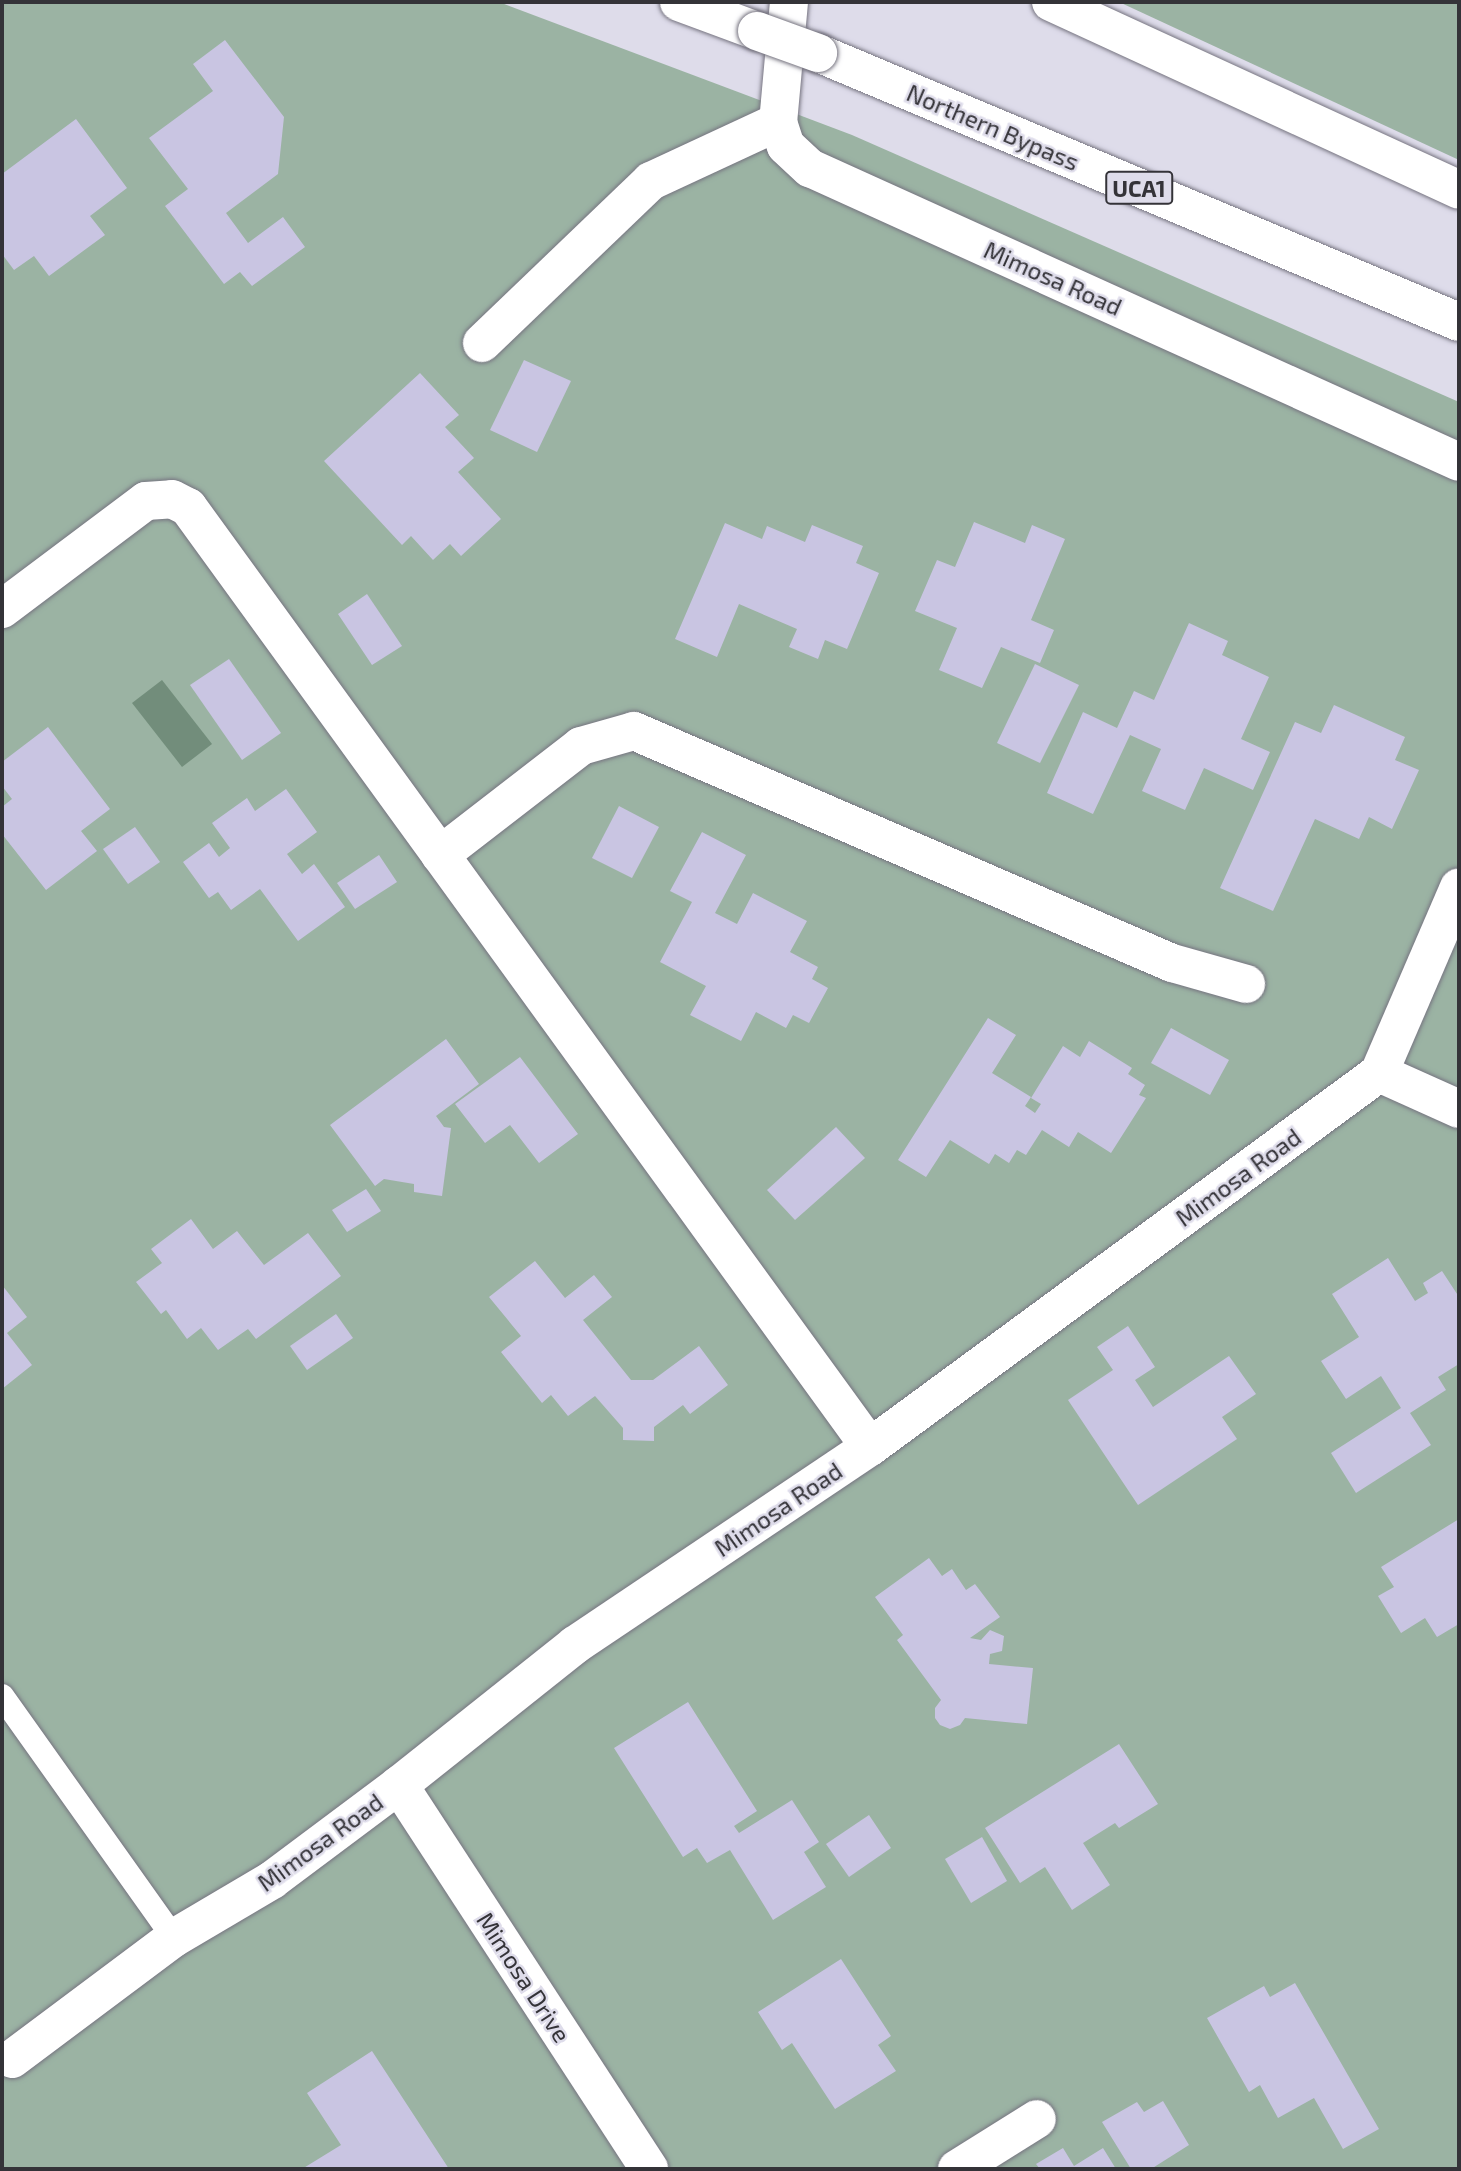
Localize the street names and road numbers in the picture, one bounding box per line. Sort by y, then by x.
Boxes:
street label: Northern Bypass [903,78,1083,176]
road number: UCA1 [1104,168,1174,208]
street label: Mimosa Road [980,235,1126,321]
street label: Mimosa Road [1170,1122,1306,1232]
street label: Mimosa Road [709,1456,847,1562]
street label: Mimosa Road [252,1787,388,1897]
street label: Mimosa Drive [471,1907,577,2047]

